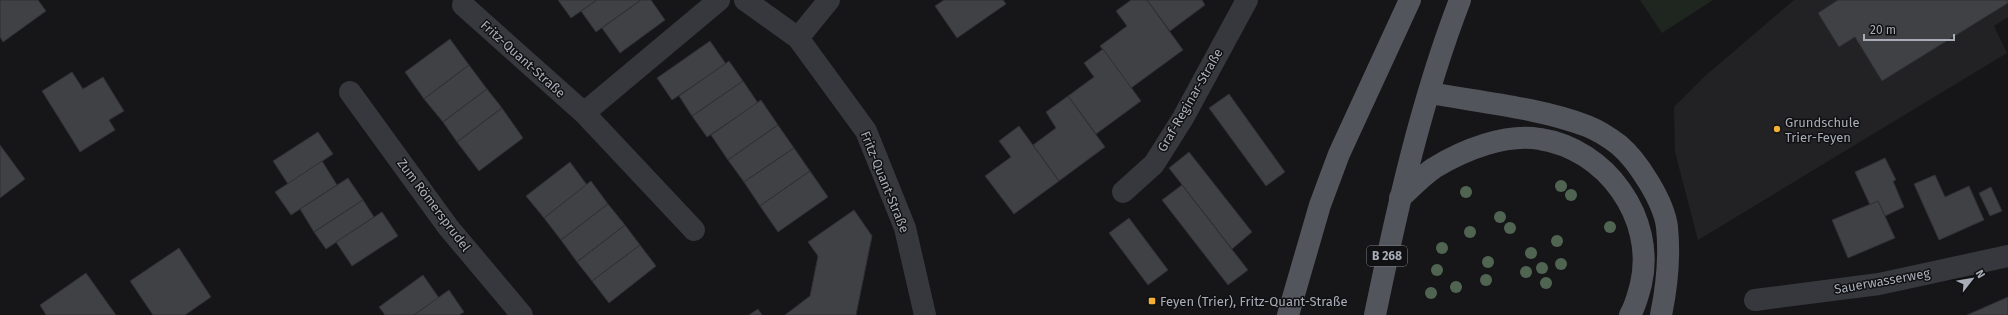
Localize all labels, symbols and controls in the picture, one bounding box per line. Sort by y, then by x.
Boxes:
scale bar [1864,16,1954,42]
street label: Fritz-Quant-Straße [478,17,568,101]
text: 20 m [1870,23,1896,37]
street label: Graf-Reginar-Straße [1154,46,1226,154]
place label: Grundschule Trier-Feyen [1785,115,1859,145]
marker: Grundschule Trier-Feyen [1772,124,1782,134]
street label: Fritz-Quant-Straße [858,129,912,235]
street label: Zum Römersprudel [394,156,474,254]
road number: B 268 [1367,246,1407,266]
north arrow [1952,259,1992,299]
street label: Sauerwasserweg [1833,265,1931,297]
text: N [1973,268,1988,281]
place label: Feyen (Trier), Fritz-Quant-Straße [1160,294,1348,309]
marker: Feyen (Trier), Fritz-Quant-Straße [1147,296,1157,306]

